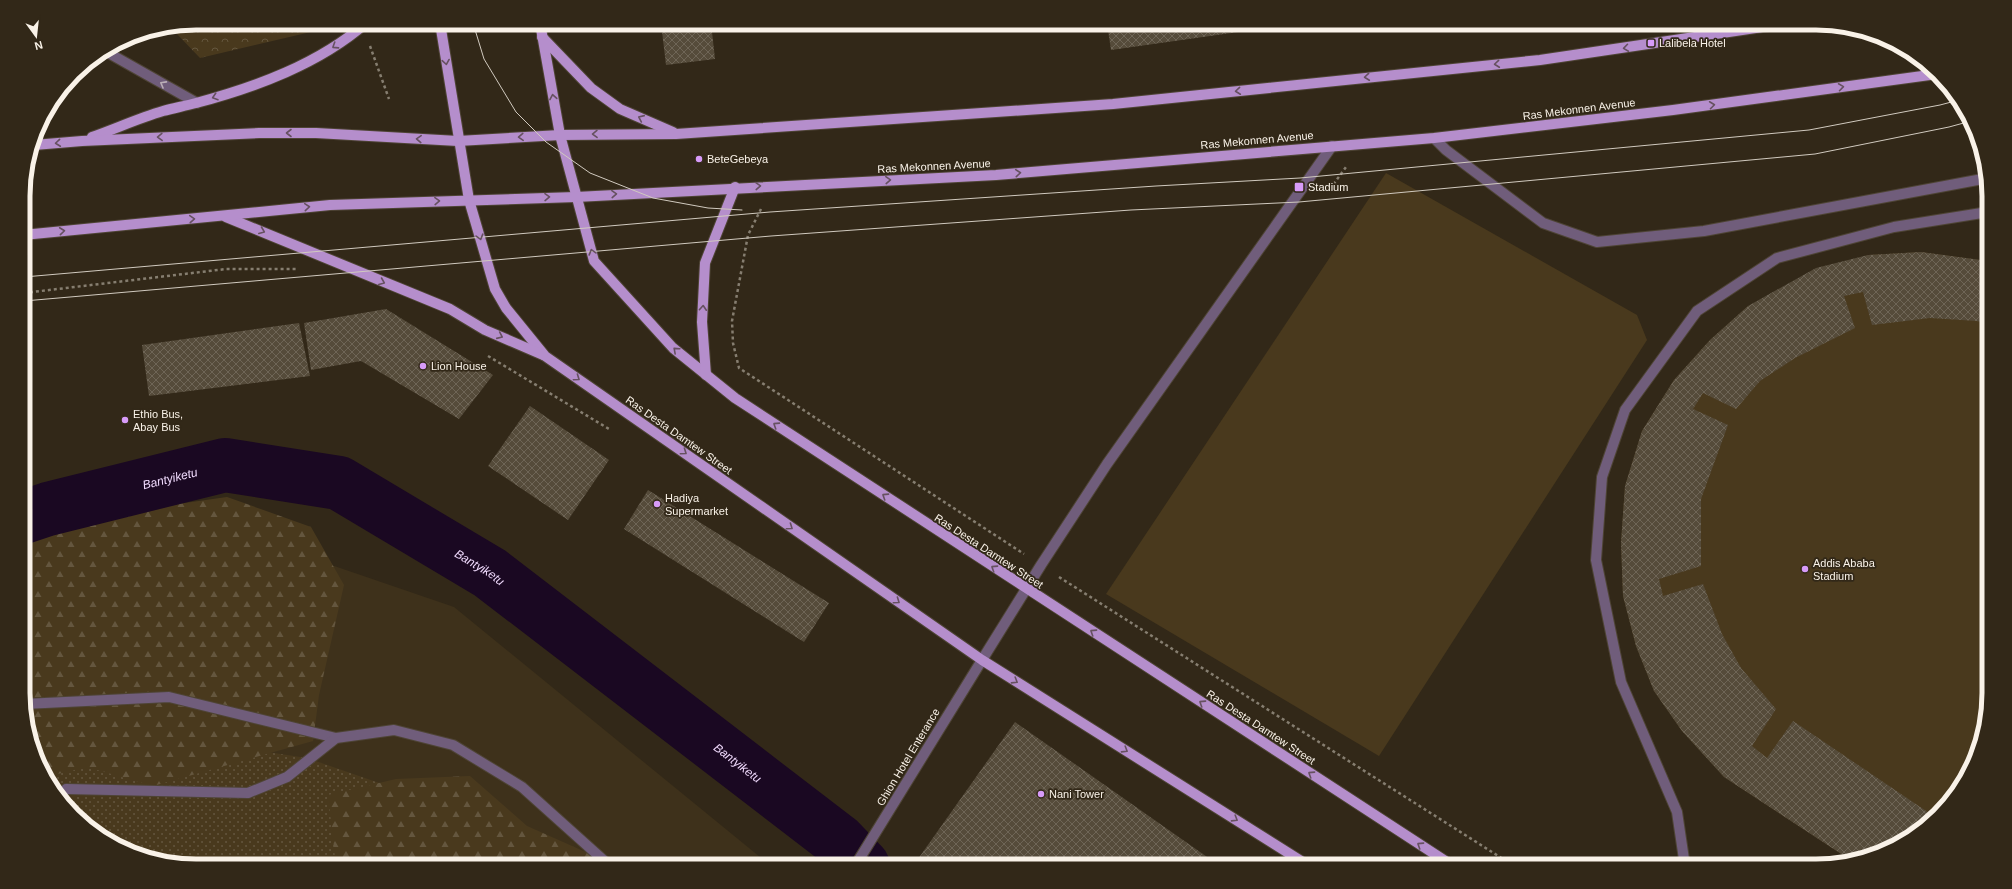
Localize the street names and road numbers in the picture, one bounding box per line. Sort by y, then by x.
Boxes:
street label: Ras Mekonnen Avenue [1522,96,1636,122]
street label: Ras Mekonnen Avenue [1200,129,1314,151]
street label: Ras Mekonnen Avenue [877,157,991,175]
street label: Ras Desta Damtew Street [623,394,735,476]
street label: Ras Desta Damtew Street [932,511,1046,591]
street label: Ras Desta Damtew Street [1204,687,1318,767]
street label: Ghion Hotel Enterance [874,706,942,808]

